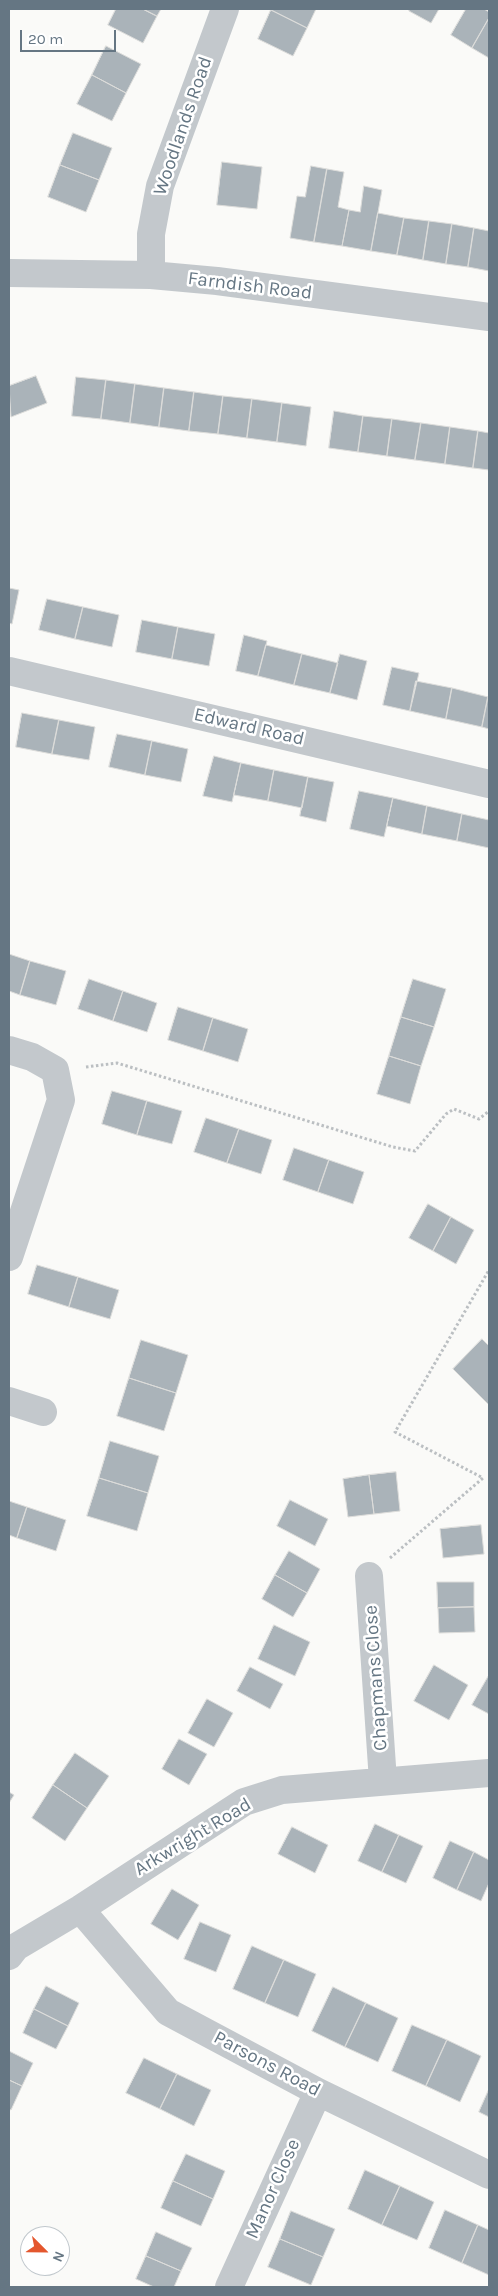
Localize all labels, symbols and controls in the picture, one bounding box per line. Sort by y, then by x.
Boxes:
scale bar [22,20,119,52]
text: 20 m [28,30,63,48]
street label: Woodlands Road [149,54,217,198]
street label: Farndish Road [187,267,313,305]
street label: Edward Road [192,703,306,751]
street label: Chapmans Close [360,1604,392,1752]
street label: Arkwright Road [130,1793,256,1881]
street label: Parsons Road [210,2026,324,2102]
street label: Manor Close [241,2136,305,2242]
north arrow [20,2226,70,2276]
text: N [49,2249,68,2265]

